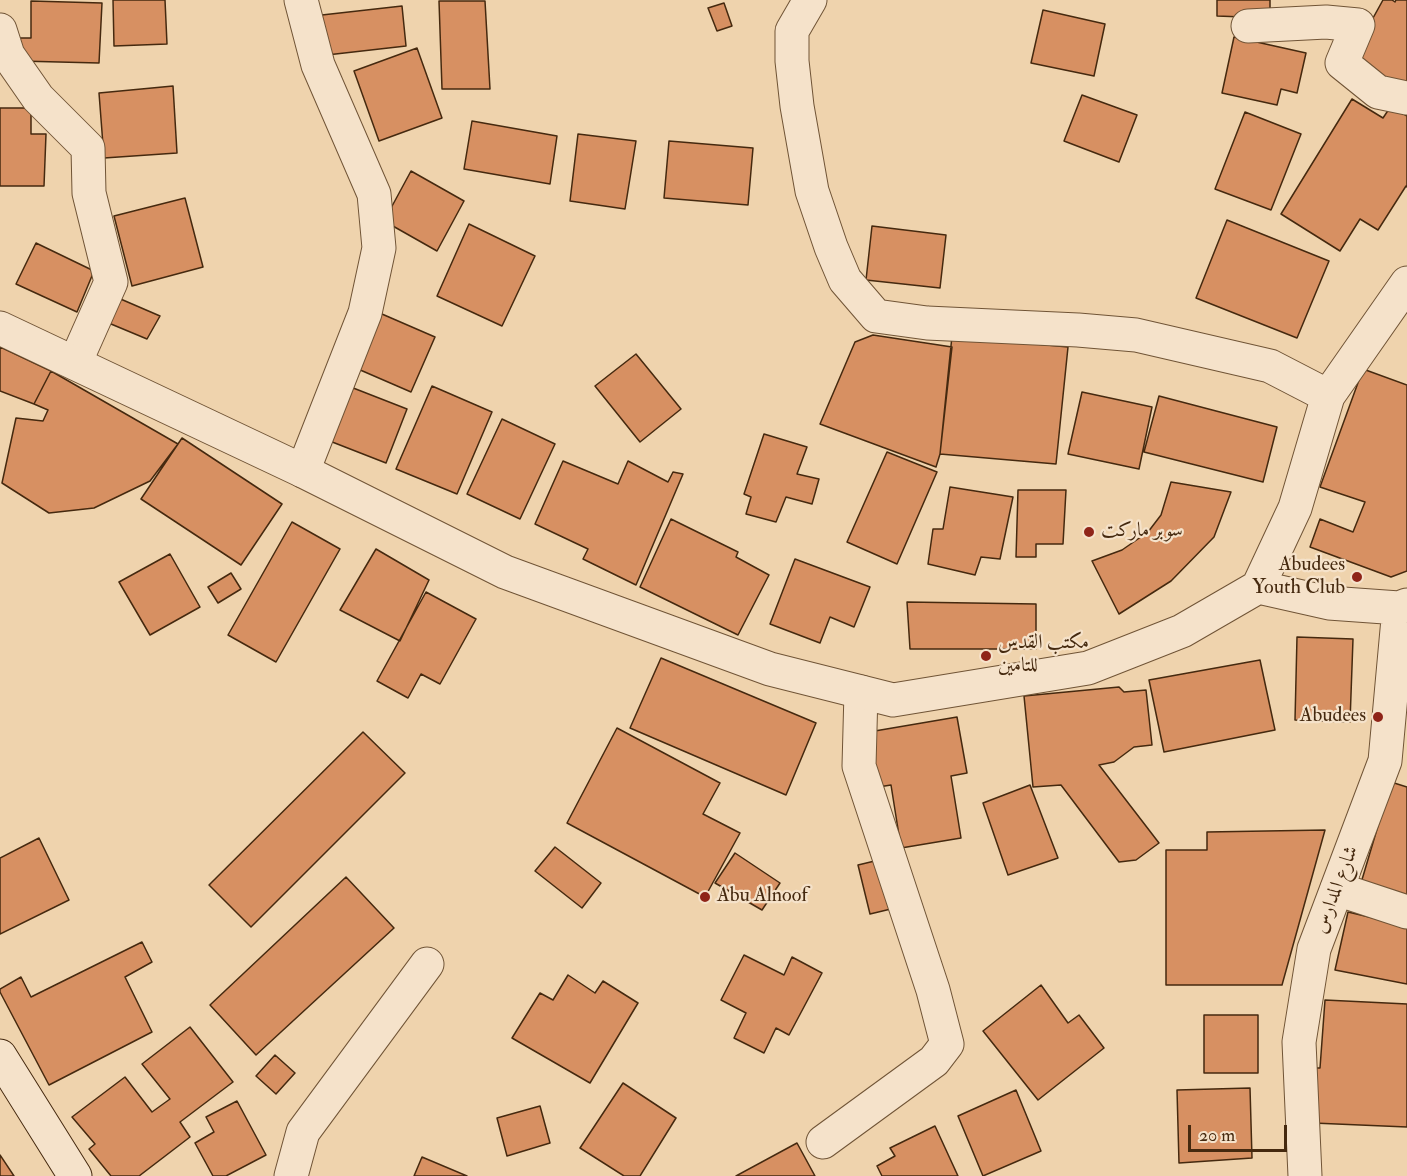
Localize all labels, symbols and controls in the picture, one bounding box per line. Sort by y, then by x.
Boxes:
place label: سوبر ماركت [1101,520,1183,544]
marker: سوبر ماركت [1082,525,1096,539]
place label: Abudees Youth Club [1252,554,1345,601]
marker: Abudees Youth Club [1350,570,1364,584]
place label: مكتب القدس للتامين [998,632,1089,679]
marker: مكتب القدس للتامين [979,649,993,663]
place label: Abudees [1300,705,1366,729]
marker: Abudees [1371,710,1385,724]
street label: شارع المدارس [1309,843,1365,937]
place label: Abu Alnoof [717,885,808,909]
marker: Abu Alnoof [698,890,712,904]
scale bar [1191,1113,1290,1151]
text: 20 m [1199,1124,1235,1147]

